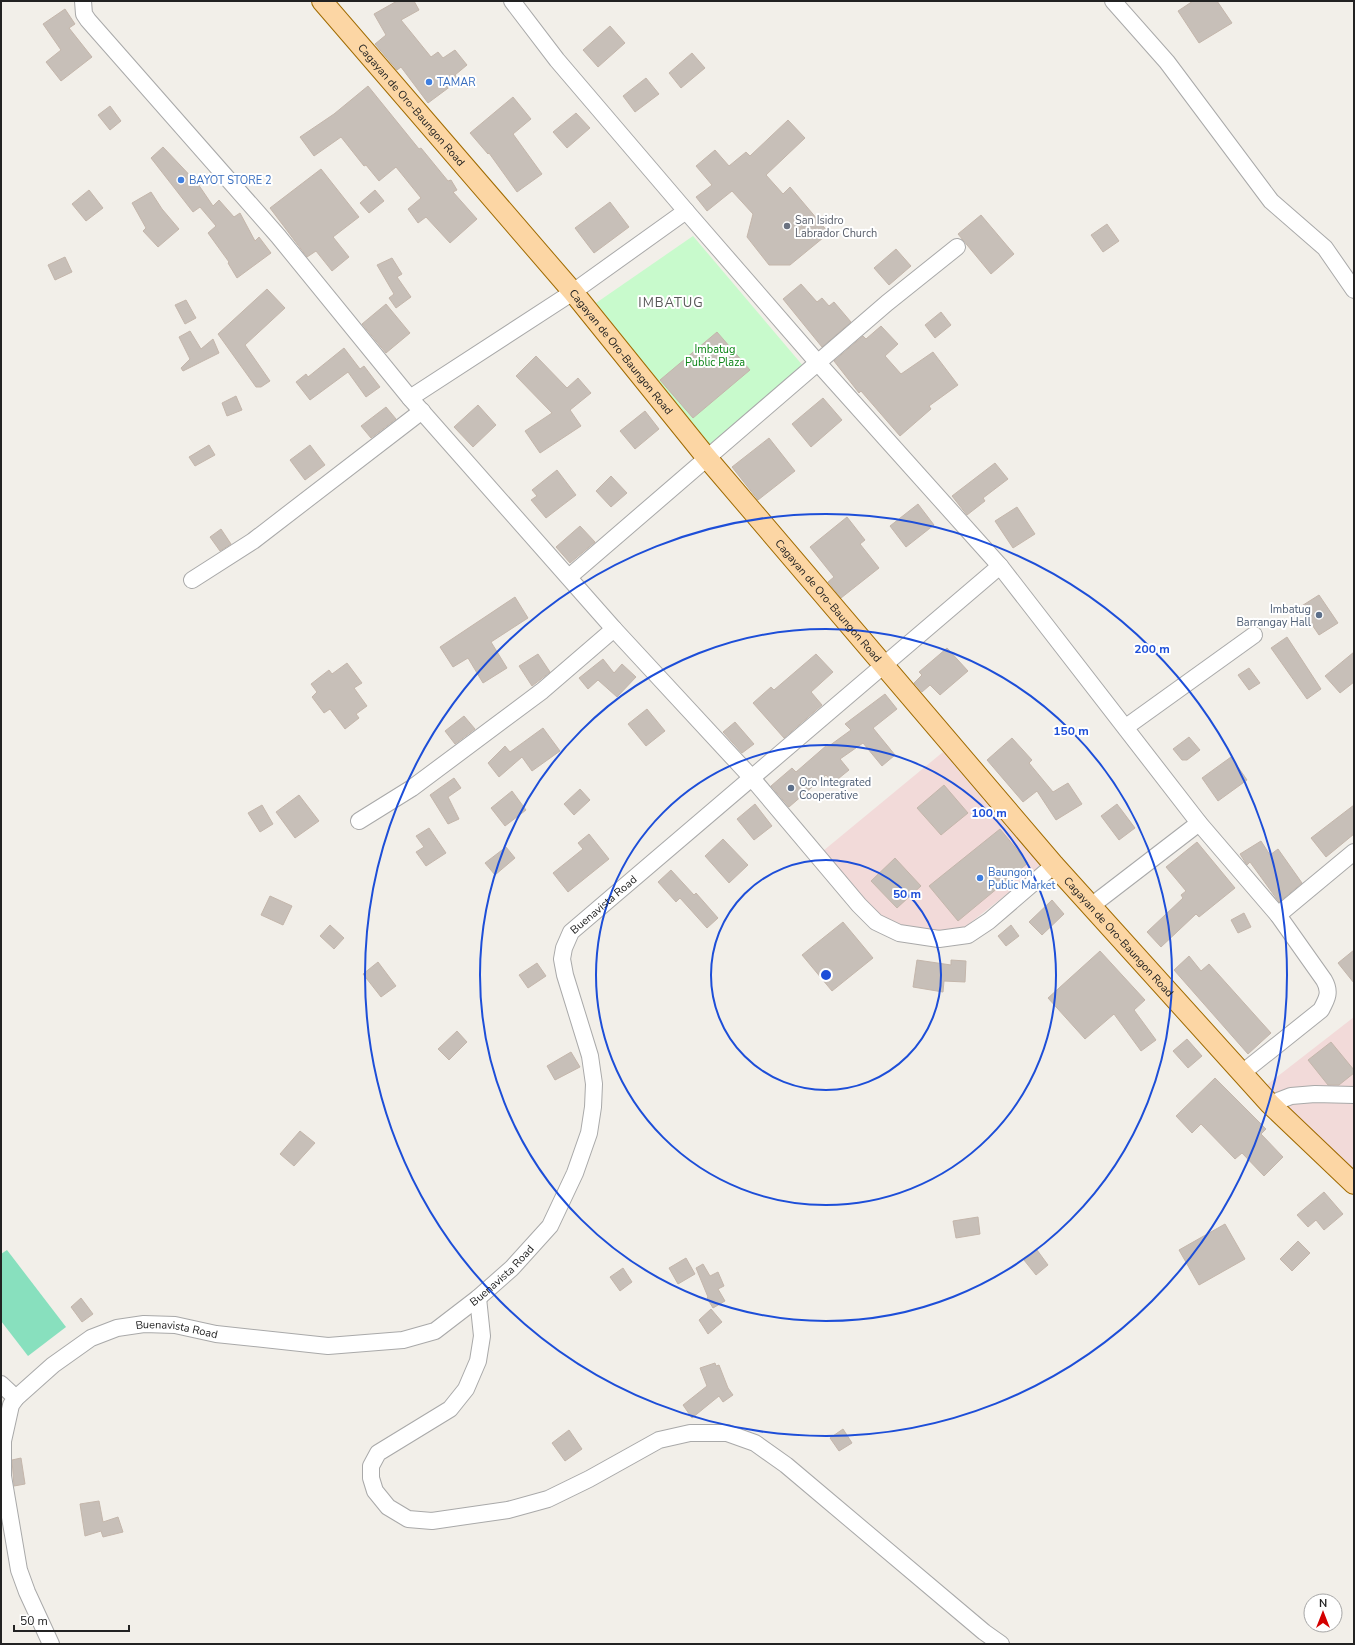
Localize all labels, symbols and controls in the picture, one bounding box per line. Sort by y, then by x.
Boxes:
street label: Cagayan de Oro-Baungon Road [354,40,468,169]
place label: TAMAR [437,75,476,90]
marker: TAMAR [424,77,434,87]
place label: BAYOT STORE 2 [189,173,272,188]
marker: BAYOT STORE 2 [176,175,186,185]
place label: San Isidro Labrador Church [795,213,877,241]
marker: San Isidro Labrador Church [782,221,792,231]
street label: Cagayan de Oro-Baungon Road [566,286,676,418]
district label: IMBATUG [638,294,704,312]
park label: Imbatug Public Plaza [685,342,745,370]
street label: Cagayan de Oro-Baungon Road [772,536,885,665]
place label: Imbatug Barrangay Hall [1236,602,1312,630]
marker: Imbatug Barrangay Hall [1314,610,1324,620]
text: 200 m [1134,641,1170,657]
text: 150 m [1053,723,1089,739]
place label: Oro Integrated Cooperative [799,775,871,803]
marker: Oro Integrated Cooperative [786,783,796,793]
text: 100 m [971,805,1007,821]
place label: Baungon Public Market [988,865,1056,893]
street label: Buenavista Road [567,872,640,937]
marker: Baungon Public Market [975,873,985,883]
street label: Cagayan de Oro-Baungon Road [1060,873,1177,1000]
text: 50 m [893,886,921,902]
centre of rings [819,968,833,982]
street label: Buenavista Road [466,1241,537,1309]
street label: Buenavista Road [135,1316,219,1342]
north arrow [1303,1593,1343,1633]
text: N [1319,1596,1327,1611]
scale bar [14,1607,129,1633]
text: 50 m [20,1613,48,1629]

